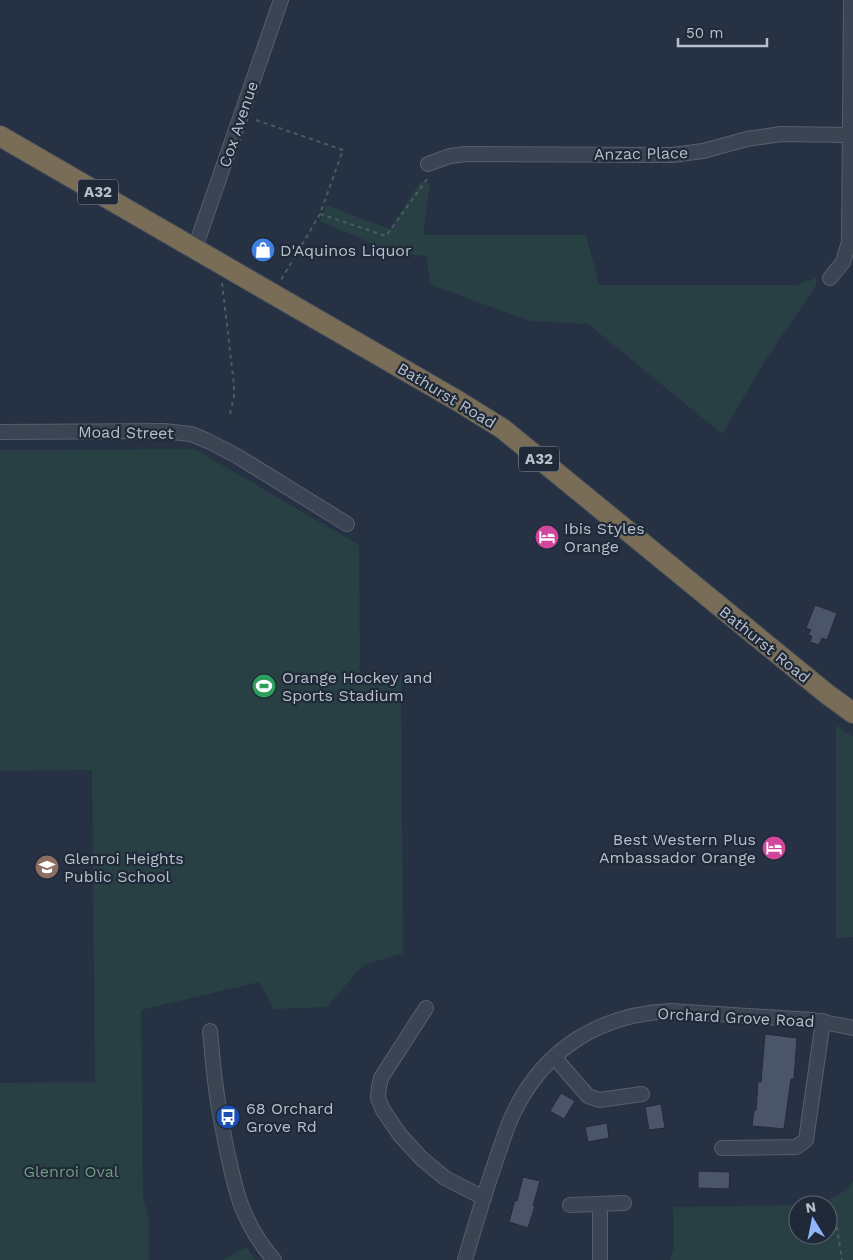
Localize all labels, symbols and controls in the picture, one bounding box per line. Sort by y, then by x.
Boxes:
scale bar [678,15,767,47]
text: 50 m [686,24,723,42]
street label: Cox Avenue [215,79,262,170]
street label: Anzac Place [594,143,688,164]
road number: A32 [78,180,118,204]
shop icon: D'Aquinos Liquor [250,237,276,263]
place label: D'Aquinos Liquor [280,241,412,260]
street label: Bathurst Road [394,359,499,432]
street label: Moad Street [78,422,174,443]
road number: A32 [519,446,559,472]
place label: Ibis Styles Orange [564,519,645,556]
hotel icon: Ibis Styles Orange [534,524,560,550]
street label: Bathurst Road [715,602,814,687]
place label: Orange Hockey and Sports Stadium [282,668,432,705]
sports icon: Orange Hockey and Sports Stadium [251,673,277,699]
place label: Best Western Plus Ambassador Orange [599,830,756,867]
hotel icon: Best Western Plus Ambassador Orange [761,835,787,861]
place label: Glenroi Heights Public School [64,849,184,886]
school or university icon: Glenroi Heights Public School [34,854,60,880]
street label: Orchard Grove Road [657,1004,815,1031]
place label: 68 Orchard Grove Rd [246,1099,333,1136]
bus stop icon: 68 Orchard Grove Rd [215,1104,241,1130]
park label: Glenroi Oval [23,1162,119,1181]
north arrow [788,1195,838,1245]
text: N [804,1198,817,1216]

